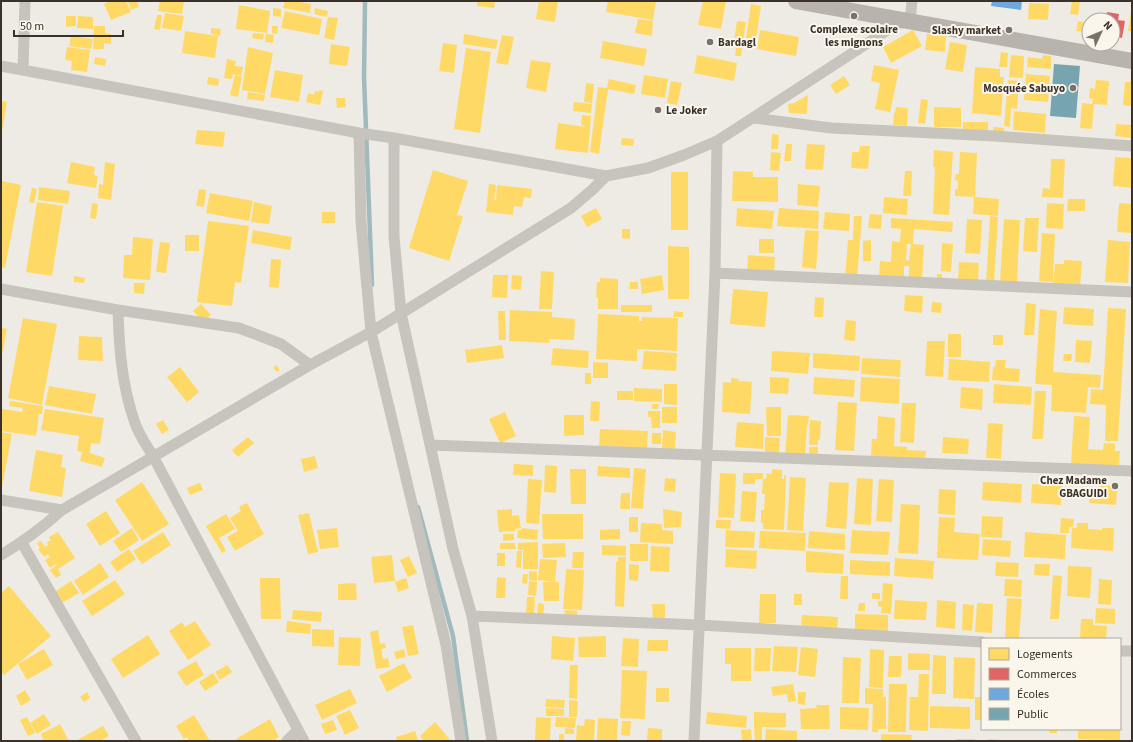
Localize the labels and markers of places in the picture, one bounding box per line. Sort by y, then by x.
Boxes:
marker: Complexe scolaire les mignons [849,11,859,21]
place label: Complexe scolaire les mignons [810,22,898,50]
place label: Slashy market [932,23,1002,38]
marker: Slashy market [1004,25,1014,35]
place label: Bardagl [718,35,757,50]
marker: Bardagl [705,37,715,47]
place label: Mosquée Sabuyo [983,81,1065,96]
marker: Mosquée Sabuyo [1068,83,1078,93]
place label: Le Joker [666,103,708,118]
marker: Le Joker [653,105,663,115]
place label: Chez Madame GBAGUIDI [1040,473,1107,501]
marker: Chez Madame GBAGUIDI [1110,481,1120,491]

